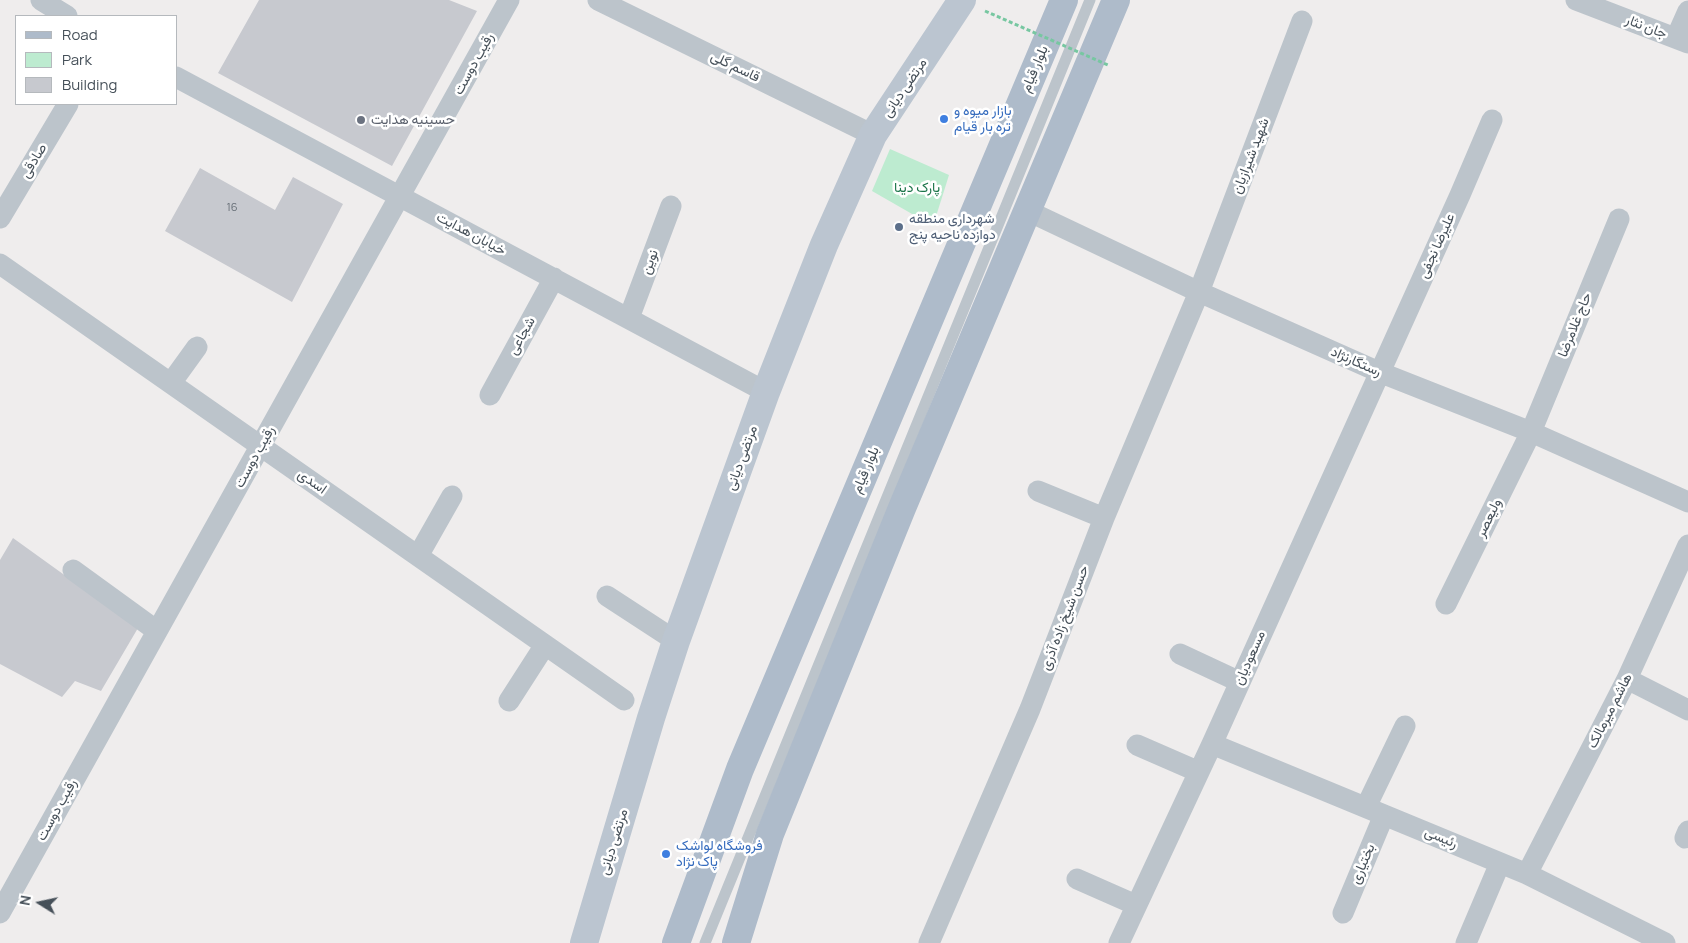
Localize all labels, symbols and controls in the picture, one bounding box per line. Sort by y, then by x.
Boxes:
street label: جان نثار [1623,11,1669,43]
legend [15,15,178,105]
text: Road [62,24,98,45]
street label: رقیب دوست [450,30,498,98]
street label: بلوار قیام [1018,43,1052,95]
street label: قاسم گلی [708,48,762,86]
text: Park [62,49,92,70]
street label: مرتضی دیانی [879,55,931,121]
text: Building [62,74,117,95]
place label: بازار میوه و تره بار قیام [954,103,1012,136]
place label: حسینیه هدایت [371,112,455,128]
marker: بازار میوه و تره بار قیام [938,113,950,125]
marker: حسینیه هدایت [355,114,367,126]
street label: شهید شیرازیان [1229,116,1273,196]
street label: صادقی [17,141,51,181]
park label: پارک دینا [894,180,940,196]
house number: 16 [226,201,238,215]
street label: خیابان‌ هدایت [434,209,508,259]
place label: شهرداری منطقه دوازده ناحیه پنج [909,211,996,243]
street label: علیرضا نجفی [1415,211,1459,281]
marker: شهرداری منطقه دوازده ناحیه پنج [893,221,905,233]
street label: نوین [638,247,662,277]
street label: حاج غلامرضا [1554,290,1596,360]
street label: شجاعی [505,314,539,358]
street label: رستگارنژاد [1328,343,1384,381]
street label: رقیب دوست [231,423,279,491]
street label: مرتضی دیانی [722,423,762,493]
street label: بلوار قیام [849,444,883,496]
street label: اسدی [294,466,330,498]
street label: ولیعصر [1473,496,1505,540]
street label: حسن شیخ زاده آذری [1037,563,1093,673]
street label: مسعودیان [1231,628,1269,688]
street label: هاشم میرمالک [1584,671,1636,751]
street label: رقیب دوست [33,776,81,844]
street label: مرتضی دیانی [596,807,632,877]
street label: رئیسی [1422,824,1460,852]
place label: فروشگاه لواشک پاک نژاد [676,838,763,870]
street label: بختیاری [1347,841,1379,887]
marker: فروشگاه لواشک پاک نژاد [660,848,672,860]
north arrow [15,878,65,928]
text: N [15,894,35,907]

